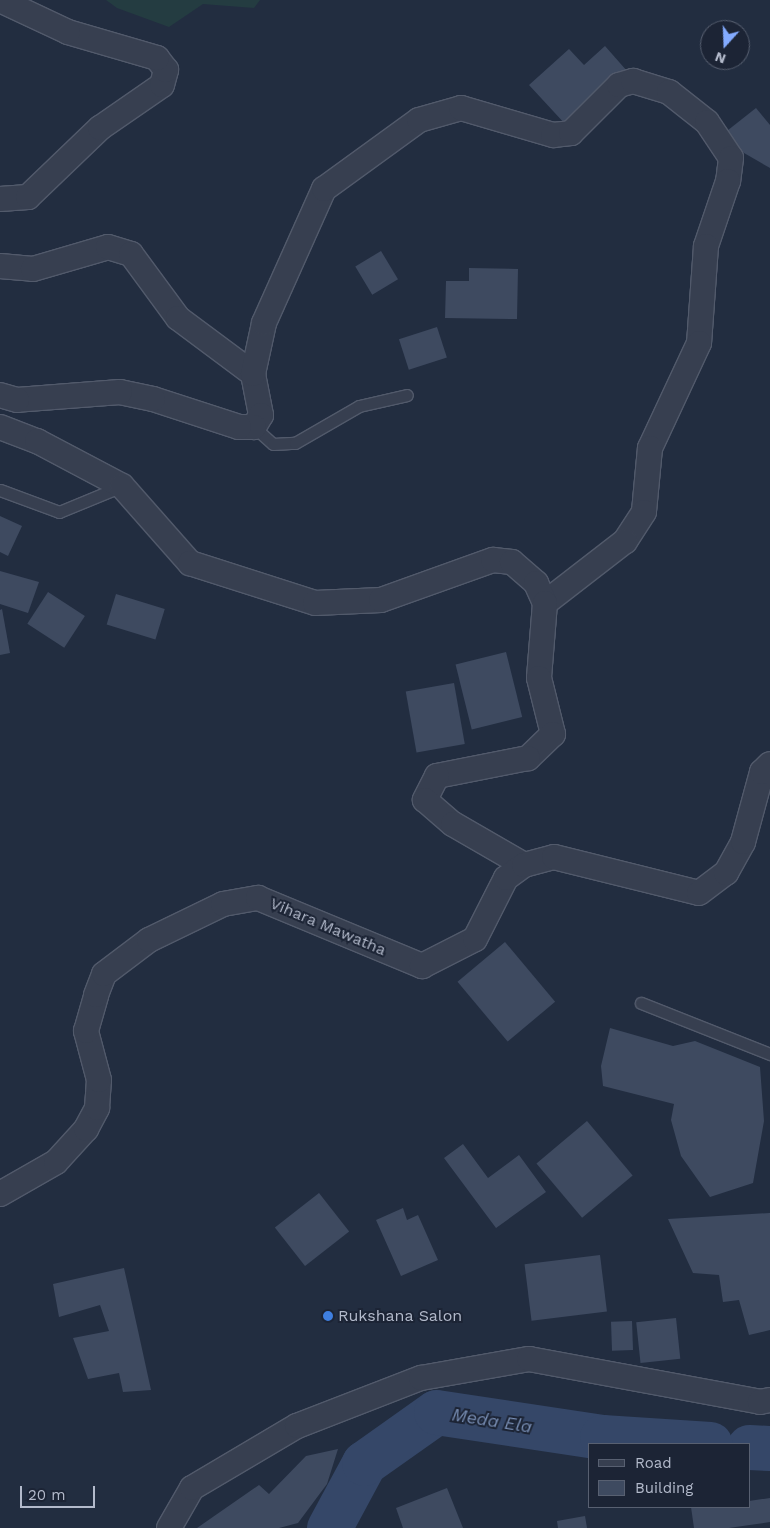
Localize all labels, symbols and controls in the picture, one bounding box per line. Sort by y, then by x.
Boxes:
north arrow [700,20,750,70]
text: N [713,49,728,67]
street label: Vihara Mawatha [267,894,389,960]
place label: Rukshana Salon [338,1306,463,1326]
marker: Rukshana Salon [322,1310,334,1322]
water label: Meda Ela [450,1404,534,1438]
legend [588,1443,750,1508]
text: Road [635,1454,672,1472]
scale bar [22,1476,98,1508]
text: Building [635,1479,693,1497]
text: 20 m [28,1486,66,1504]

